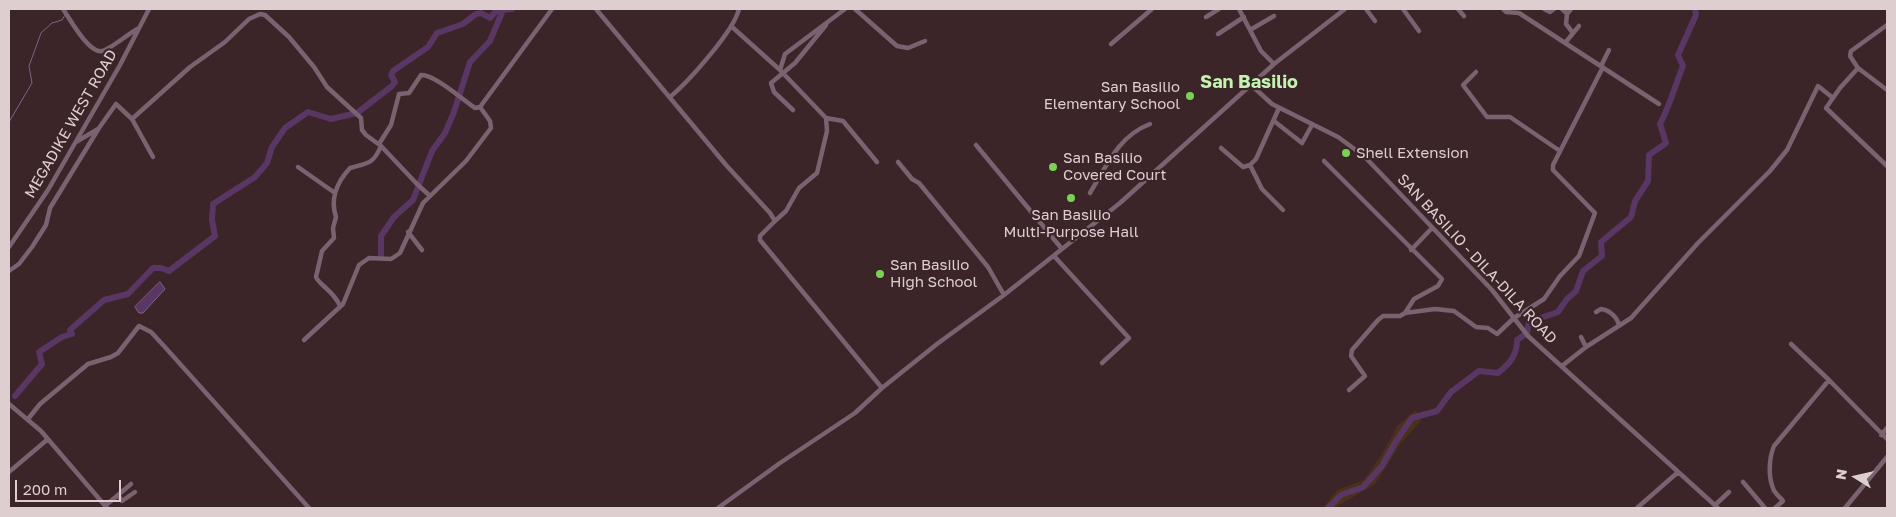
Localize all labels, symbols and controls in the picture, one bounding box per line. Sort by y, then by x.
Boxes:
street label: MEGADIKE WEST ROAD [21,47,121,201]
district label: San Basilio [1200,71,1298,93]
place label: San Basilio Elementary School [1044,78,1180,113]
marker: San Basilio Elementary School [1184,90,1196,102]
place label: Shell Extension [1356,144,1469,162]
marker: Shell Extension [1340,147,1352,159]
place label: San Basilio Covered Court [1063,149,1166,184]
marker: San Basilio Covered Court [1047,161,1059,173]
street label: SAN BASILIO - DILA-DILA ROAD [1393,170,1561,348]
marker: San Basilio Multi-Purpose Hall [1065,192,1077,204]
place label: San Basilio Multi-Purpose Hall [1003,206,1139,241]
place label: San Basilio High School [890,256,977,291]
marker: San Basilio High School [874,268,886,280]
north arrow [1831,452,1881,502]
text: N [1831,468,1850,481]
scale bar [18,470,124,502]
text: 200 m [23,480,67,498]

